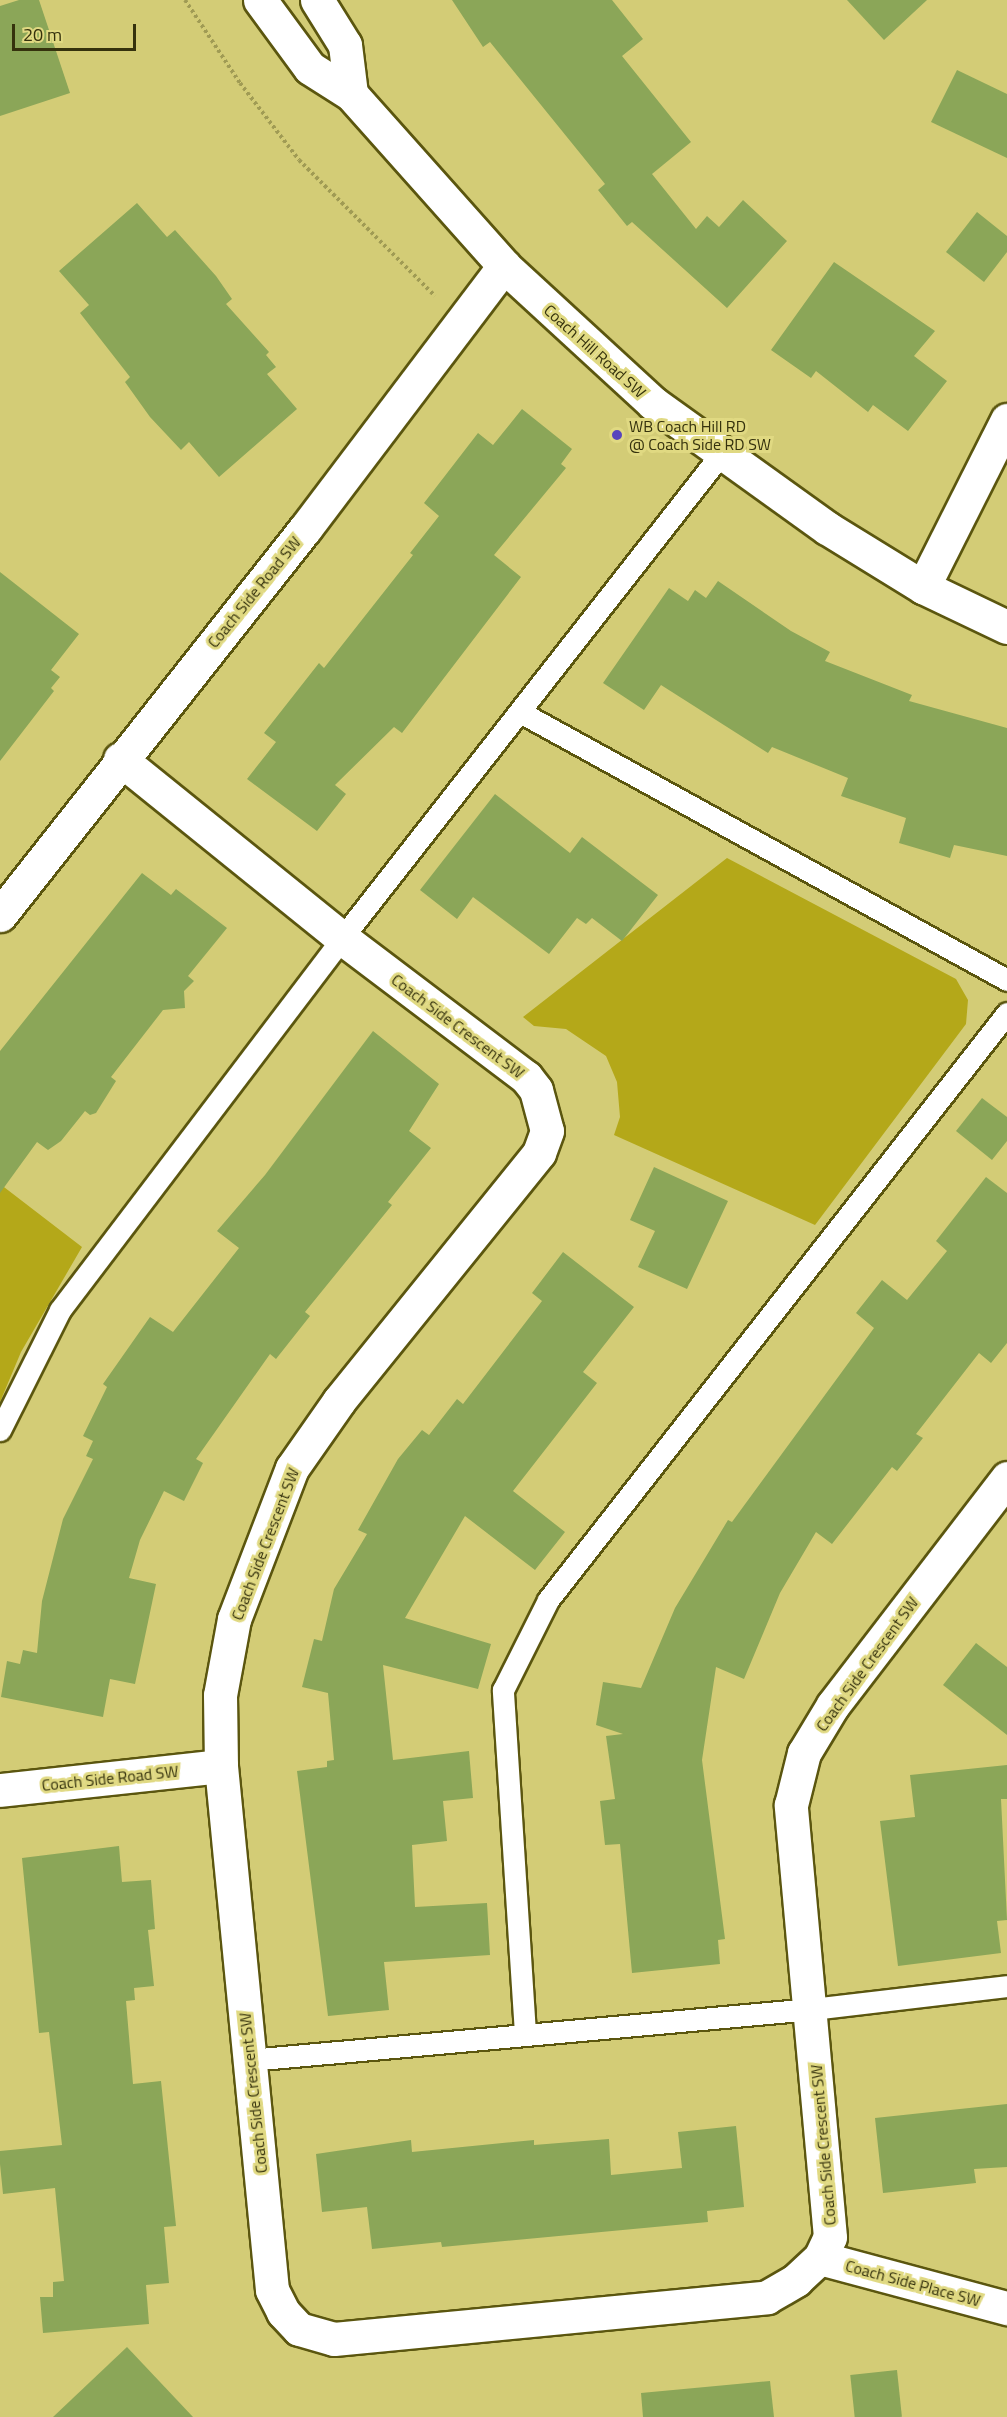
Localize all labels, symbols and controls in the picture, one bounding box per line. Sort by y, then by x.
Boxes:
scale bar [15,12,140,50]
text: 20 m [23,21,62,48]
street label: Coach Hill Road SW [540,300,650,402]
place label: WB Coach Hill RD @ Coach Side RD SW [629,416,771,454]
marker: WB Coach Hill RD @ Coach Side RD SW [610,428,624,442]
street label: Coach Side Road SW [203,533,305,651]
street label: Coach Side Crescent SW [388,970,528,1082]
street label: Coach Side Crescent SW [227,1465,303,1623]
street label: Coach Side Crescent SW [812,1593,922,1735]
street label: Coach Side Road SW [41,1761,179,1795]
street label: Coach Side Crescent SW [235,2012,271,2174]
street label: Coach Side Crescent SW [806,2064,840,2226]
street label: Coach Side Place SW [843,2256,983,2310]

